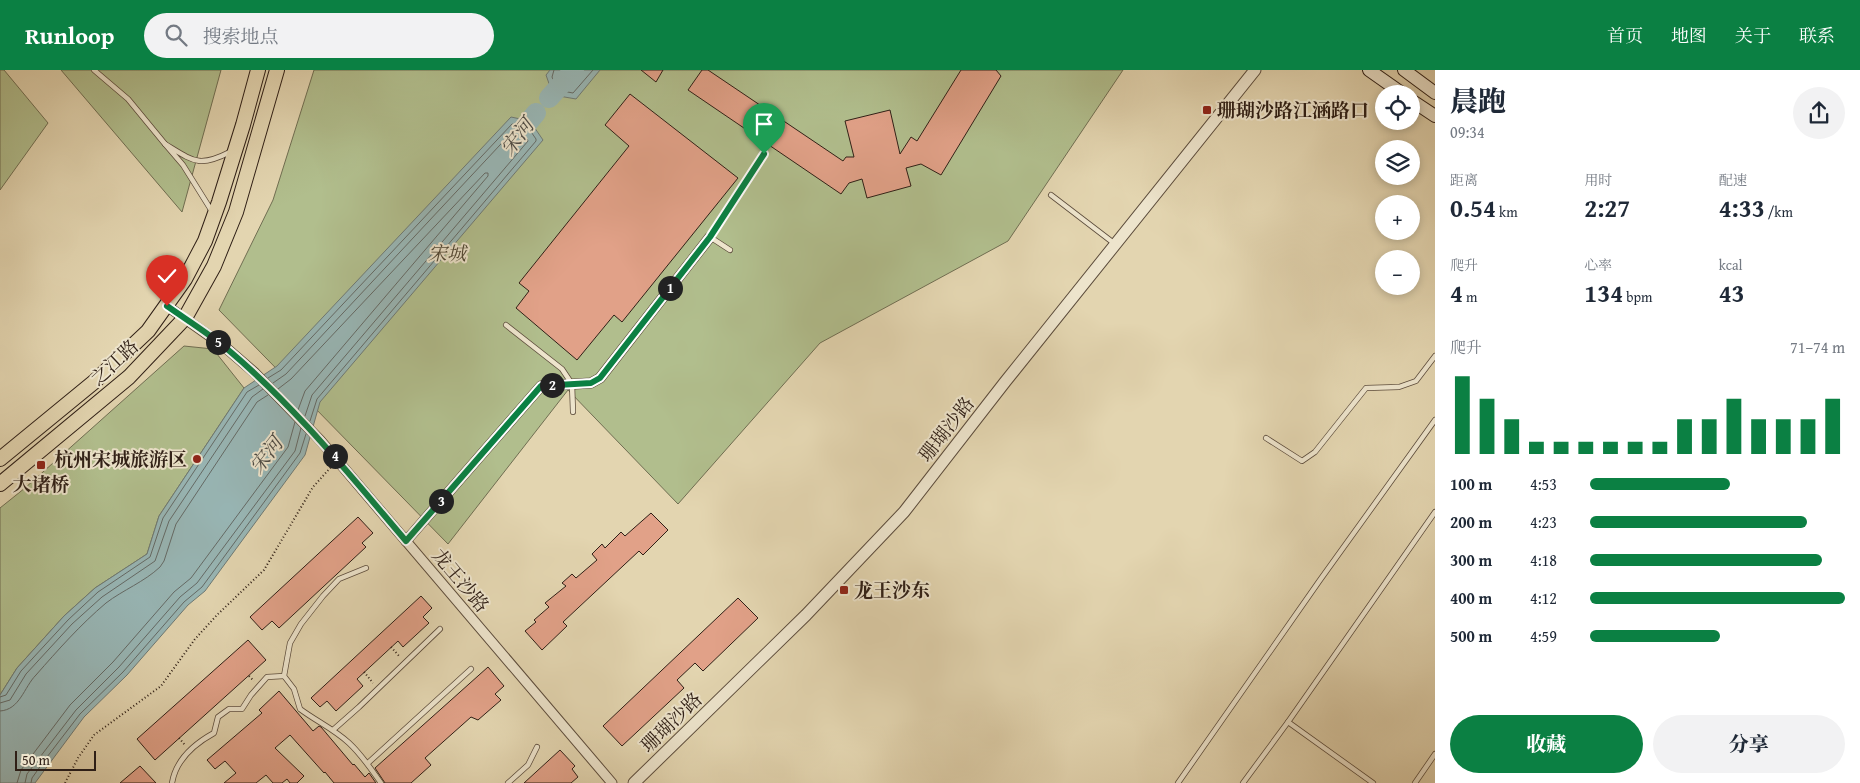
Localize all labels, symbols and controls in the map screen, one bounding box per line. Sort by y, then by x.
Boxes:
search box [144,13,494,58]
text: Runloop [25,18,114,53]
icon: search [162,21,190,49]
text: 搜索地点 [202,22,278,50]
text: 首页 [1607,22,1643,49]
text: 地图 [1671,22,1707,49]
text: 关于 [1735,22,1771,49]
text: 联系 [1799,22,1835,49]
text: 晨跑 [1450,80,1506,121]
map controls [1375,85,1420,295]
button: locate [1375,85,1420,130]
button: share [1793,87,1845,139]
place label: 珊瑚沙路江涵路口 [1217,96,1369,124]
pin [743,103,785,154]
marker: 珊瑚沙路江涵路口 [1201,104,1213,116]
water label: 宋河 [493,110,542,161]
icon: arrive [750,110,778,138]
text: 09:34 [1450,120,1485,144]
button: layers [1375,140,1420,185]
text: 距离 [1450,170,1478,190]
text: 用时 [1584,170,1612,190]
text: 配速 [1719,170,1747,190]
text: 0.54 [1450,190,1496,226]
text: 2:27 [1584,190,1630,226]
text: 4:33 [1719,190,1765,226]
button: + [1375,195,1420,240]
text: km [1496,202,1518,222]
text: /km [1765,202,1793,222]
park label: 宋城 [428,239,469,267]
button: − [1375,250,1420,295]
pin [146,255,188,306]
text: 爬升 [1450,255,1478,275]
text: 心率 [1584,255,1612,275]
text: kcal [1719,255,1743,275]
icon: check [153,262,181,290]
text: 4 [1450,275,1463,311]
text: 134 [1584,275,1623,311]
text: 43 [1719,275,1745,311]
pin: 1 [658,276,682,300]
text: 1 [667,278,674,298]
text: m [1463,287,1477,307]
text: bpm [1623,287,1653,307]
pin: 5 [206,330,230,354]
street label: 之江路 [84,332,144,392]
text: 5 [215,332,222,352]
text: 爬升 [1450,335,1482,359]
text: 71–74 m [1790,335,1845,359]
pin: 2 [540,372,564,398]
text: 2 [549,375,556,395]
street label: 珊瑚沙路 [912,390,980,468]
water label: 宋河 [242,428,291,479]
pin: 4 [322,444,348,468]
place label: 杭州宋城旅游区 [54,445,187,473]
text: 4 [332,446,339,466]
marker: 杭州宋城旅游区 [191,453,203,465]
marker: 大诸桥 [35,459,47,471]
place label: 大诸桥 [12,470,70,498]
text: 100 m [1450,472,1492,496]
text: 4:53 [1530,472,1557,496]
pin: 3 [428,488,454,514]
text: 3 [438,491,445,511]
text: 200 m [1450,510,1492,534]
text: 4:23 [1530,510,1557,534]
street label: 龙王沙路 [426,542,496,618]
text: 300 m [1450,548,1492,572]
text: 4:18 [1530,548,1557,572]
place label: 龙王沙东 [854,576,930,604]
marker: 龙王沙东 [838,584,850,596]
text: 400 m [1450,586,1492,610]
text: 4:12 [1530,586,1557,610]
text: 500 m [1450,624,1492,648]
text: 4:59 [1530,624,1557,648]
street label: 珊瑚沙路 [634,686,708,758]
button: 收藏 [1450,715,1643,773]
button: 分享 [1653,715,1845,773]
scale bar [15,748,96,771]
text: 50 m [22,750,50,770]

